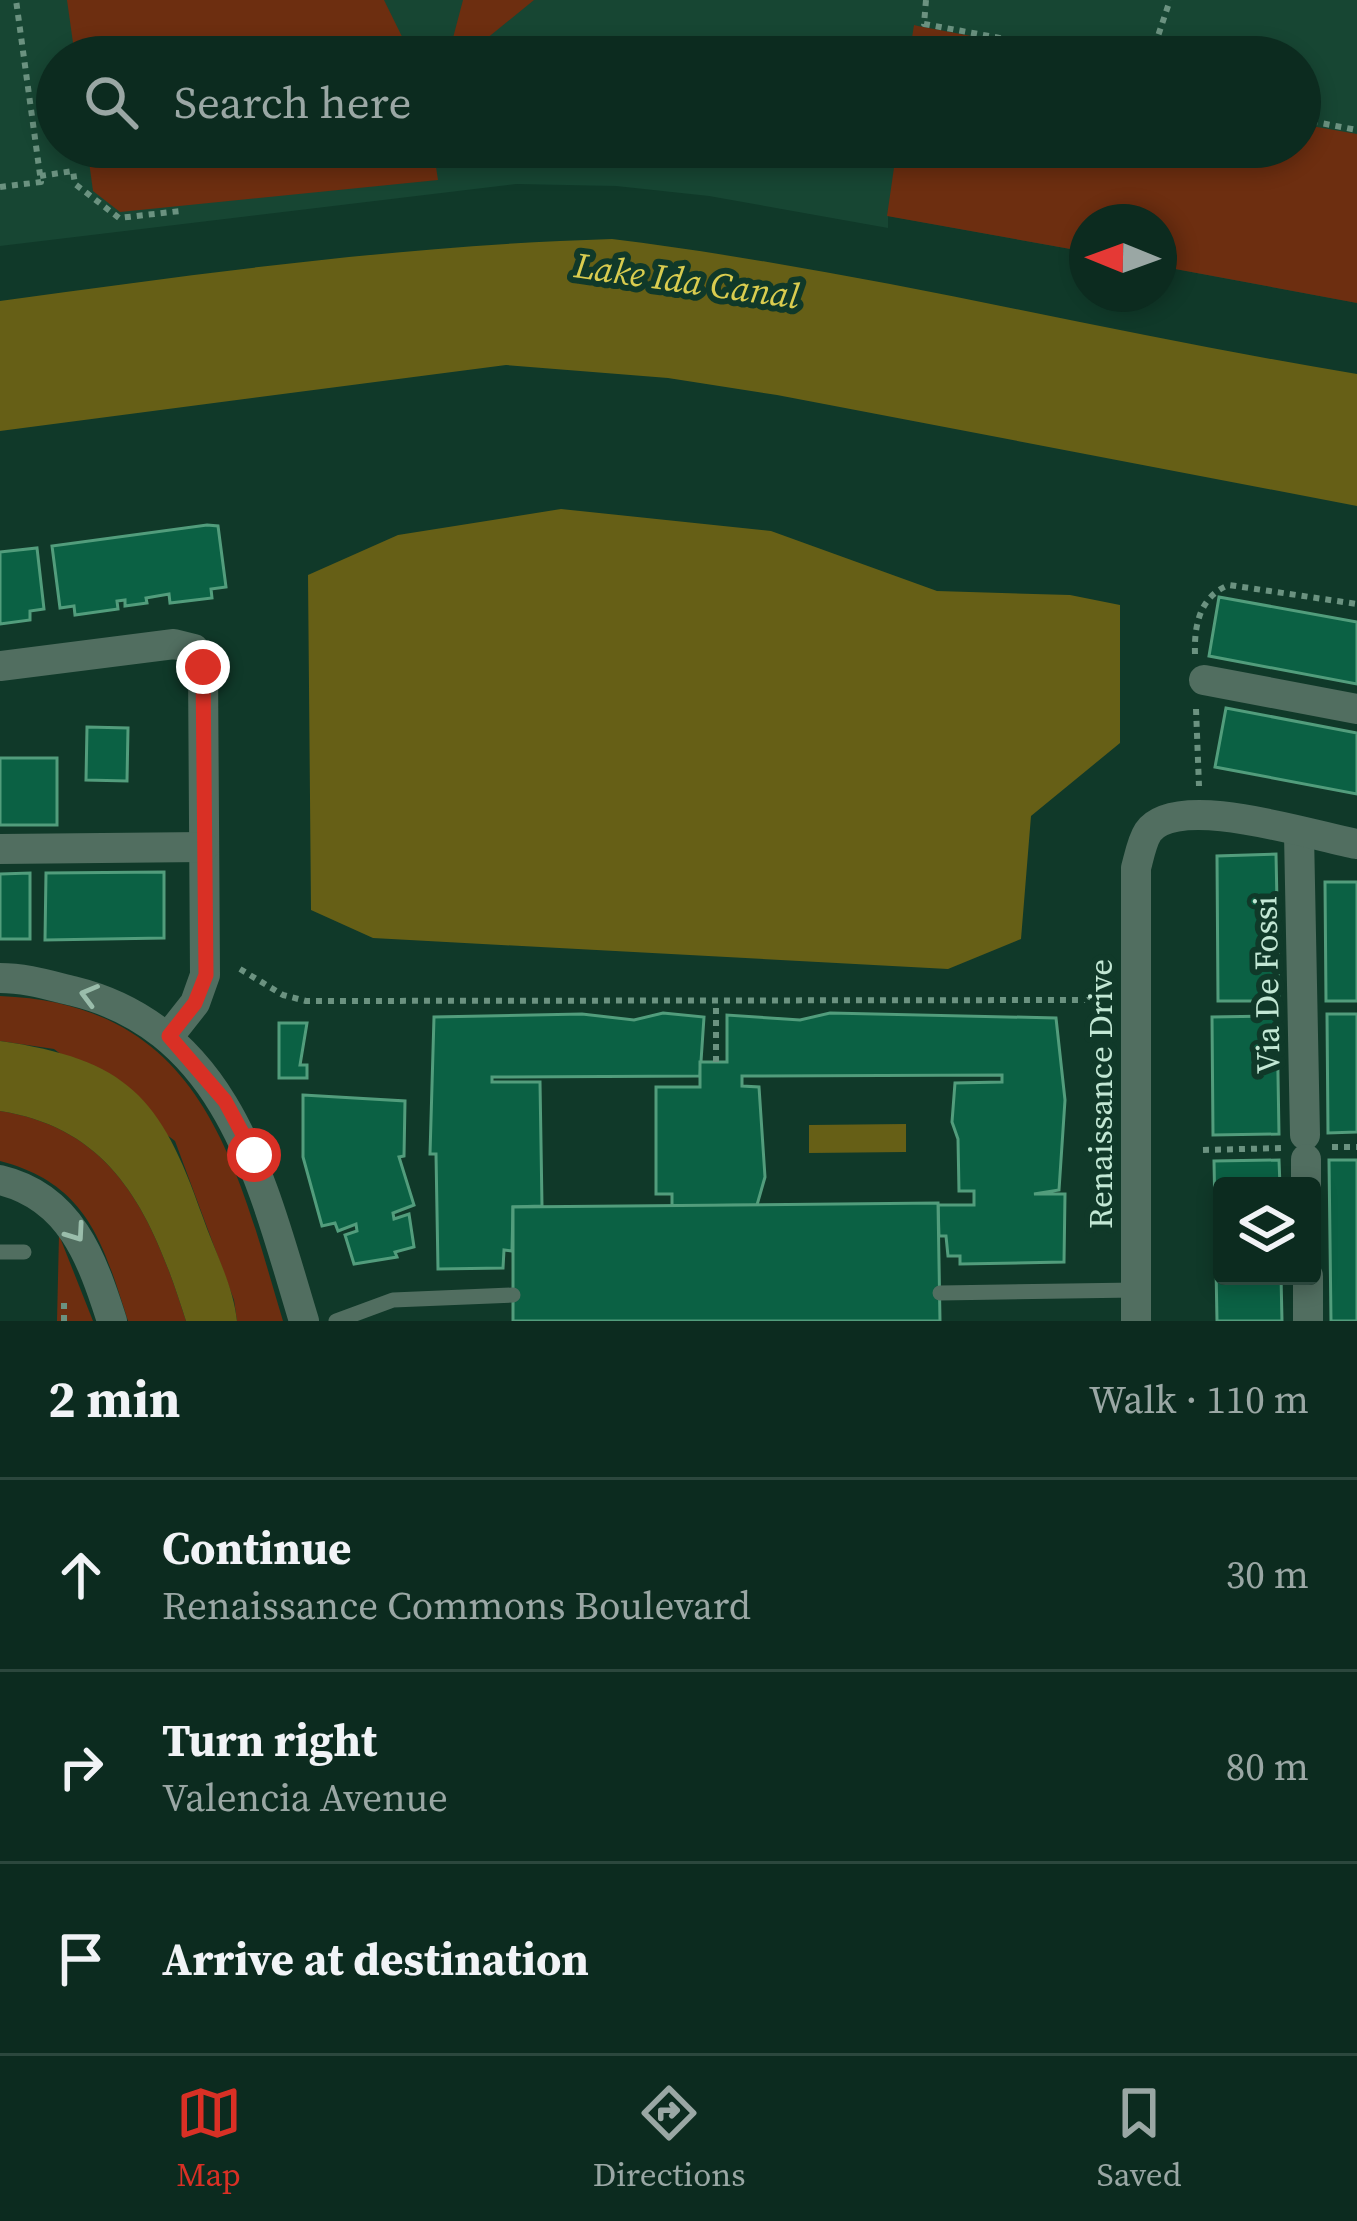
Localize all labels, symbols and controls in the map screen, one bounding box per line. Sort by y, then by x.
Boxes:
search box [36,36,1321,168]
icon: search [78,69,144,135]
text: Search here [174,71,411,133]
north arrow [1069,204,1177,312]
water label: Lake Ida Canal [570,240,802,321]
route end [176,640,230,694]
street label: Via De Fossi [1242,896,1291,1074]
street label: Renaissance Drive [1078,959,1123,1229]
one-way arrow [79,984,100,1009]
route start [227,1128,281,1182]
map controls [1213,1177,1321,1285]
button: layers [1213,1177,1321,1285]
one-way arrow [62,1220,84,1242]
text: 2 min [48,1364,180,1434]
text: Walk · 110 m [1089,1373,1309,1426]
text: Continue [162,1517,351,1579]
icon: ahead [48,1542,114,1608]
text: 30 m [1226,1548,1309,1601]
text: Renaissance Commons Boulevard [162,1579,751,1632]
text: Turn right [162,1709,377,1771]
icon: right [48,1734,114,1800]
text: 80 m [1226,1740,1309,1793]
text: Valencia Avenue [162,1771,448,1824]
icon: arrive [48,1926,114,1992]
text: Arrive at destination [162,1928,589,1990]
tab: Map [176,2080,242,2197]
tab: Directions [593,2080,746,2197]
tab: Saved [1097,2080,1181,2197]

